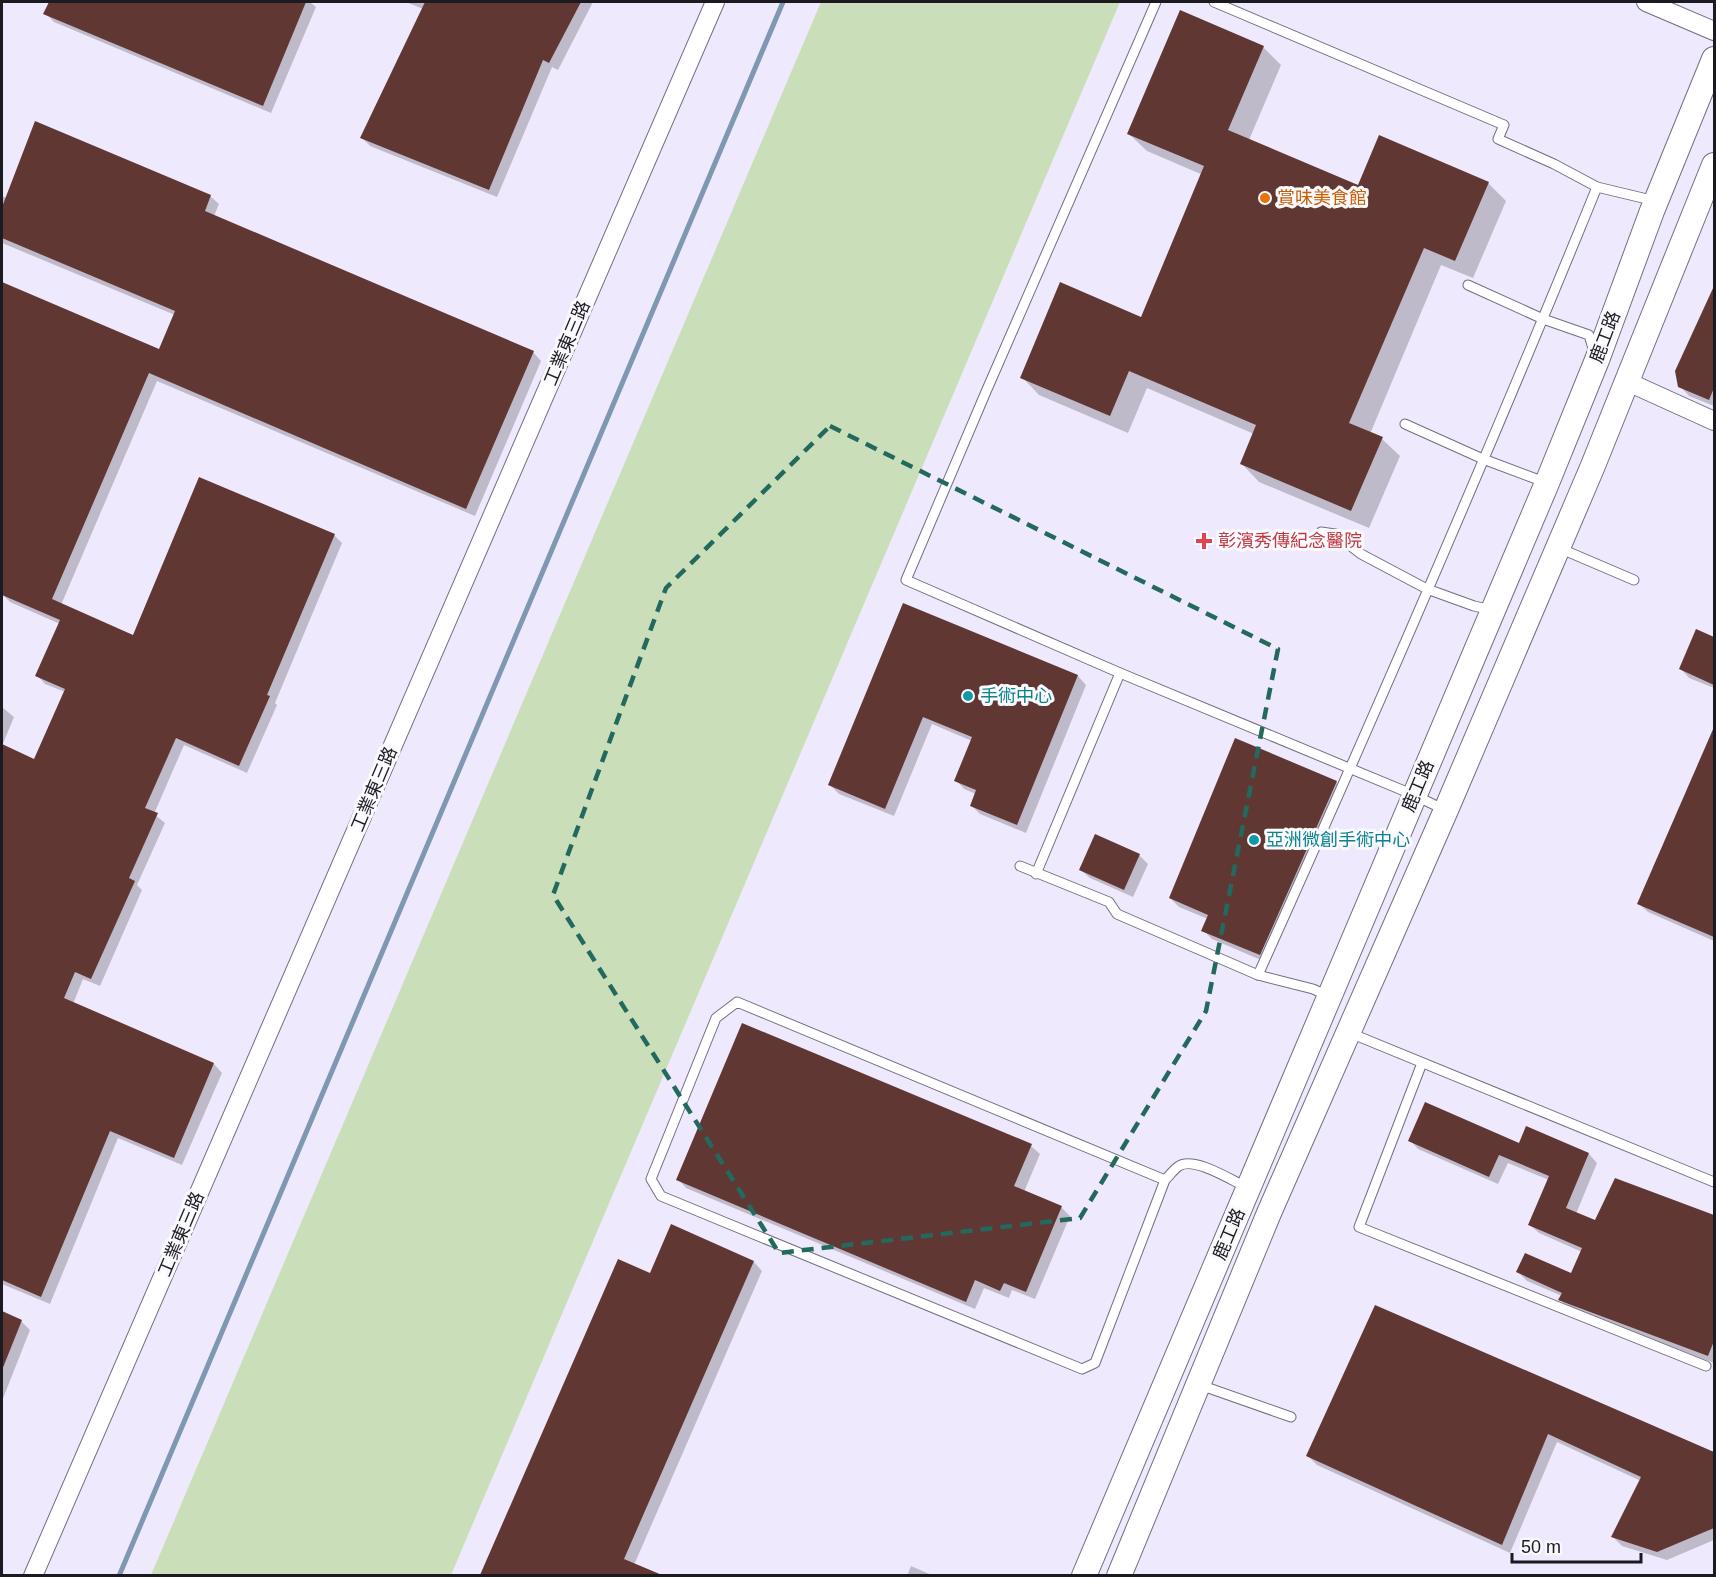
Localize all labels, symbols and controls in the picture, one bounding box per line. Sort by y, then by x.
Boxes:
place label: 賞味美食館 [1277,188,1367,208]
marker: 賞味美食館 [1258,191,1272,205]
street label: 工業東三路 [540,298,594,388]
street label: 鹿工路 [1586,308,1624,366]
place label: 彰濱秀傳紀念醫院 [1218,531,1362,551]
marker: 彰濱秀傳紀念醫院 [1195,532,1213,550]
place label: 手術中心 [980,686,1052,706]
marker: 手術中心 [961,689,975,703]
street label: 工業東三路 [347,744,401,834]
street label: 鹿工路 [1398,757,1438,815]
place label: 亞洲微創手術中心 [1266,830,1410,850]
marker: 亞洲微創手術中心 [1247,833,1261,847]
street label: 工業東三路 [154,1189,208,1279]
street label: 鹿工路 [1209,1205,1249,1263]
scale bar [1512,1526,1641,1564]
text: 50 m [1521,1537,1561,1557]

